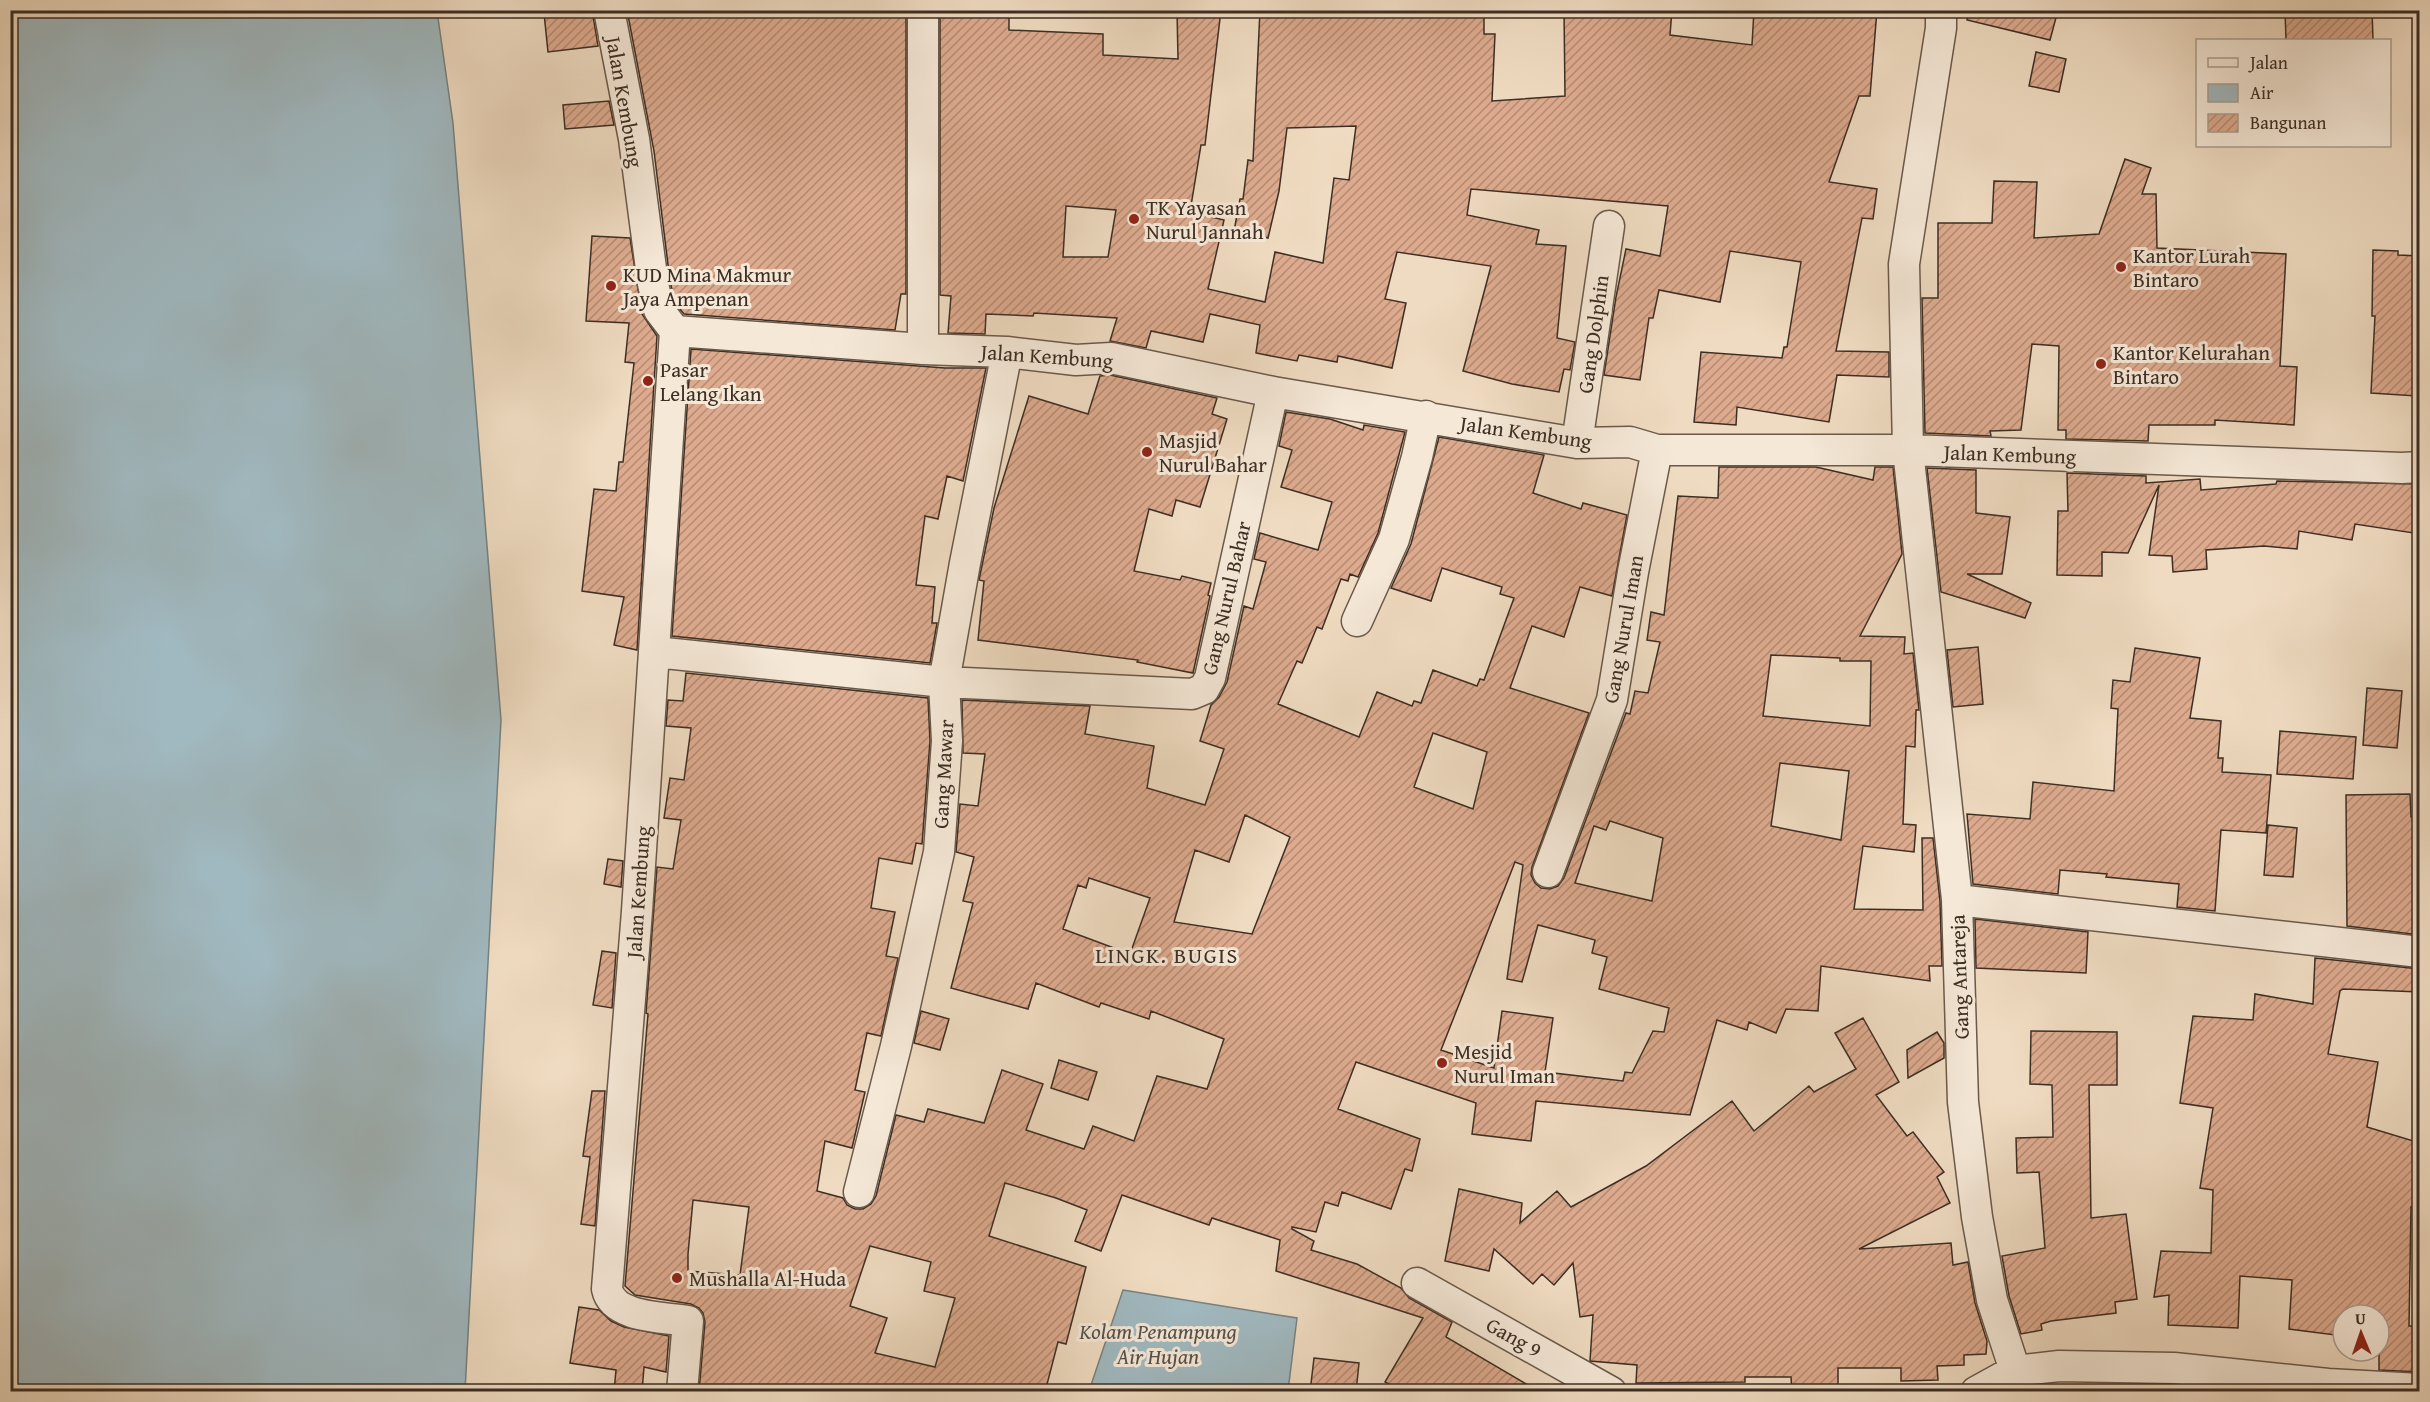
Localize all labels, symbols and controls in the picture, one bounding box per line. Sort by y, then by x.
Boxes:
street label: Jalan Kembung [598,31,652,171]
legend [2196,39,2391,147]
text: Jalan [2248,49,2288,76]
text: Air [2250,79,2274,106]
text: Bangunan [2250,109,2326,136]
place label: TK Yayasan Nurul Jannah [1146,192,1264,247]
marker: TK Yayasan Nurul Jannah [1127,212,1141,226]
place label: Kantor Lurah Bintaro [2133,240,2251,295]
place label: KUD Mina Makmur Jaya Ampenan [620,259,791,314]
marker: Kantor Lurah Bintaro [2114,260,2128,274]
street label: Gang Dolphin [1569,273,1617,395]
marker: KUD Mina Makmur Jaya Ampenan [604,279,618,293]
street label: Jalan Kembung [977,336,1115,376]
place label: Kantor Kelurahan Bintaro [2113,337,2270,392]
place label: Pasar Lelang Ikan [660,354,762,409]
marker: Kantor Kelurahan Bintaro [2094,357,2108,371]
marker: Pasar Lelang Ikan [641,374,655,388]
street label: Jalan Kembung [1455,407,1594,457]
place label: Masjid Nurul Bahar [1159,425,1267,480]
street label: Jalan Kembung [1940,436,2077,472]
marker: Masjid Nurul Bahar [1140,445,1154,459]
street label: Gang Nurul Bahar [1193,518,1259,678]
street label: Gang Nurul Iman [1595,552,1651,706]
street label: Gang Mawar [925,718,961,829]
street label: Jalan Kembung [618,824,658,962]
street label: Gang Antareja [1941,914,1977,1040]
district label: LINGK. BUGIS [1095,939,1239,971]
place label: Mesjid Nurul Iman [1454,1036,1555,1091]
marker: Mesjid Nurul Iman [1435,1056,1449,1070]
place label: Mushalla Al-Huda [689,1263,846,1294]
marker: Mushalla Al-Huda [670,1271,684,1285]
north arrow [2331,1303,2391,1363]
text: U [2355,1306,2367,1330]
street label: Gang 9 [1481,1309,1547,1365]
water label: Kolam Penampung Air Hujan [1078,1315,1237,1372]

